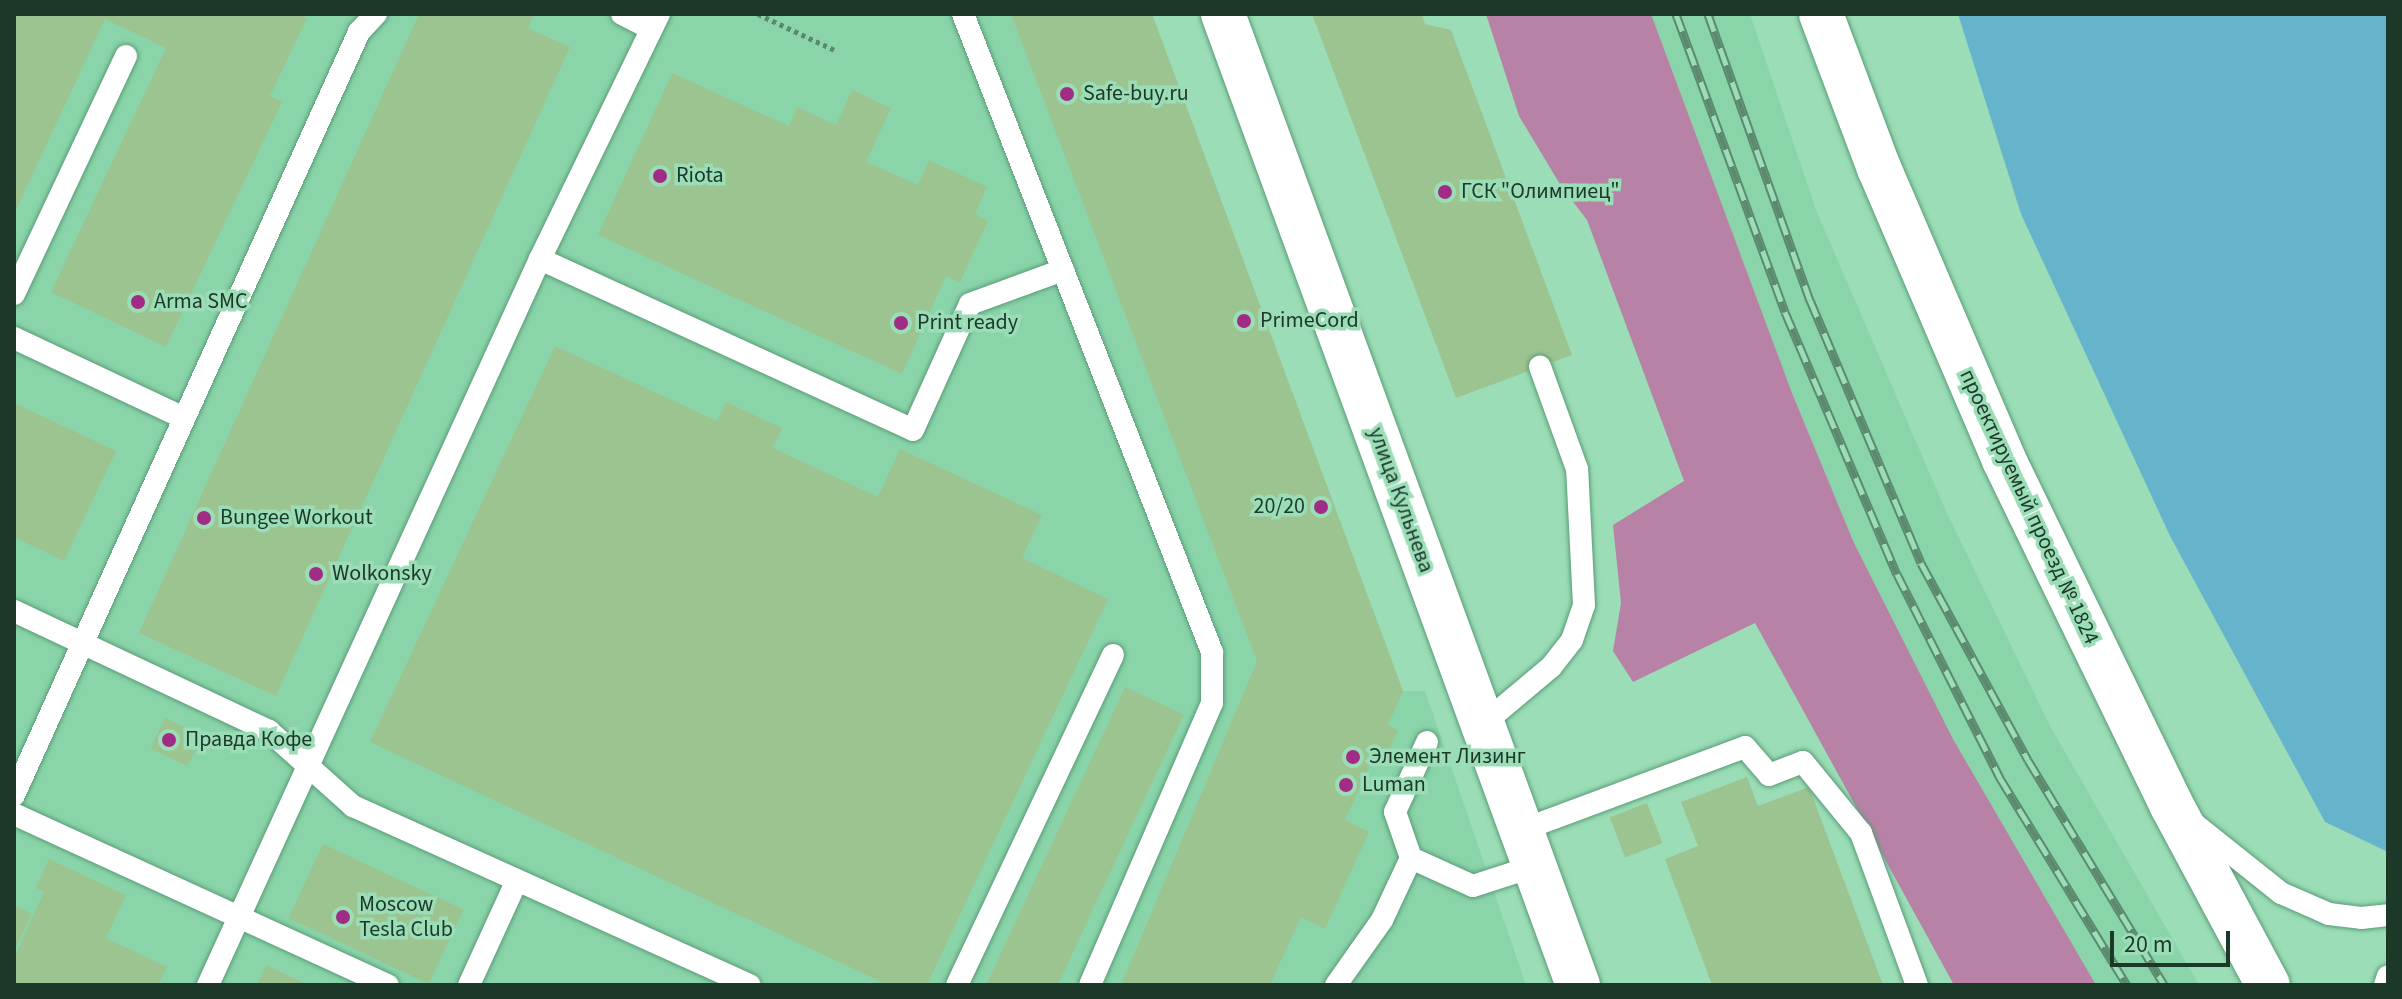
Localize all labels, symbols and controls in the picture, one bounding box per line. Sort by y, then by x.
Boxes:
place label: Safe-buy.ru [1083,81,1189,107]
marker: Safe-buy.ru [1058,85,1076,103]
place label: Riota [676,163,724,189]
marker: Riota [651,167,669,185]
place label: ГСК "Олимпиец" [1461,179,1620,205]
marker: ГСК "Олимпиец" [1436,183,1454,201]
place label: Arma SMC [154,289,248,315]
marker: Arma SMC [129,293,147,311]
place label: PrimeCord [1260,308,1359,334]
place label: Print ready [917,310,1018,336]
marker: PrimeCord [1235,312,1253,330]
marker: Print ready [892,314,910,332]
street label: проектируемый проезд № 1824 [1954,365,2104,649]
street label: улица Кульнева [1363,424,1439,576]
place label: 20/20 [1254,494,1305,520]
marker: 20/20 [1312,498,1330,516]
place label: Bungee Workout [220,505,373,531]
marker: Bungee Workout [195,509,213,527]
place label: Wolkonsky [332,561,432,587]
marker: Wolkonsky [307,565,325,583]
place label: Правда Кофе [185,727,312,753]
marker: Правда Кофе [160,731,178,749]
place label: Элемент Лизинг [1369,744,1526,770]
marker: Элемент Лизинг [1344,748,1362,766]
place label: Luman [1362,772,1426,798]
marker: Luman [1337,776,1355,794]
place label: Moscow Tesla Club [359,891,453,942]
marker: Moscow Tesla Club [334,908,352,926]
scale bar [2114,915,2234,965]
text: 20 m [2124,927,2173,962]

